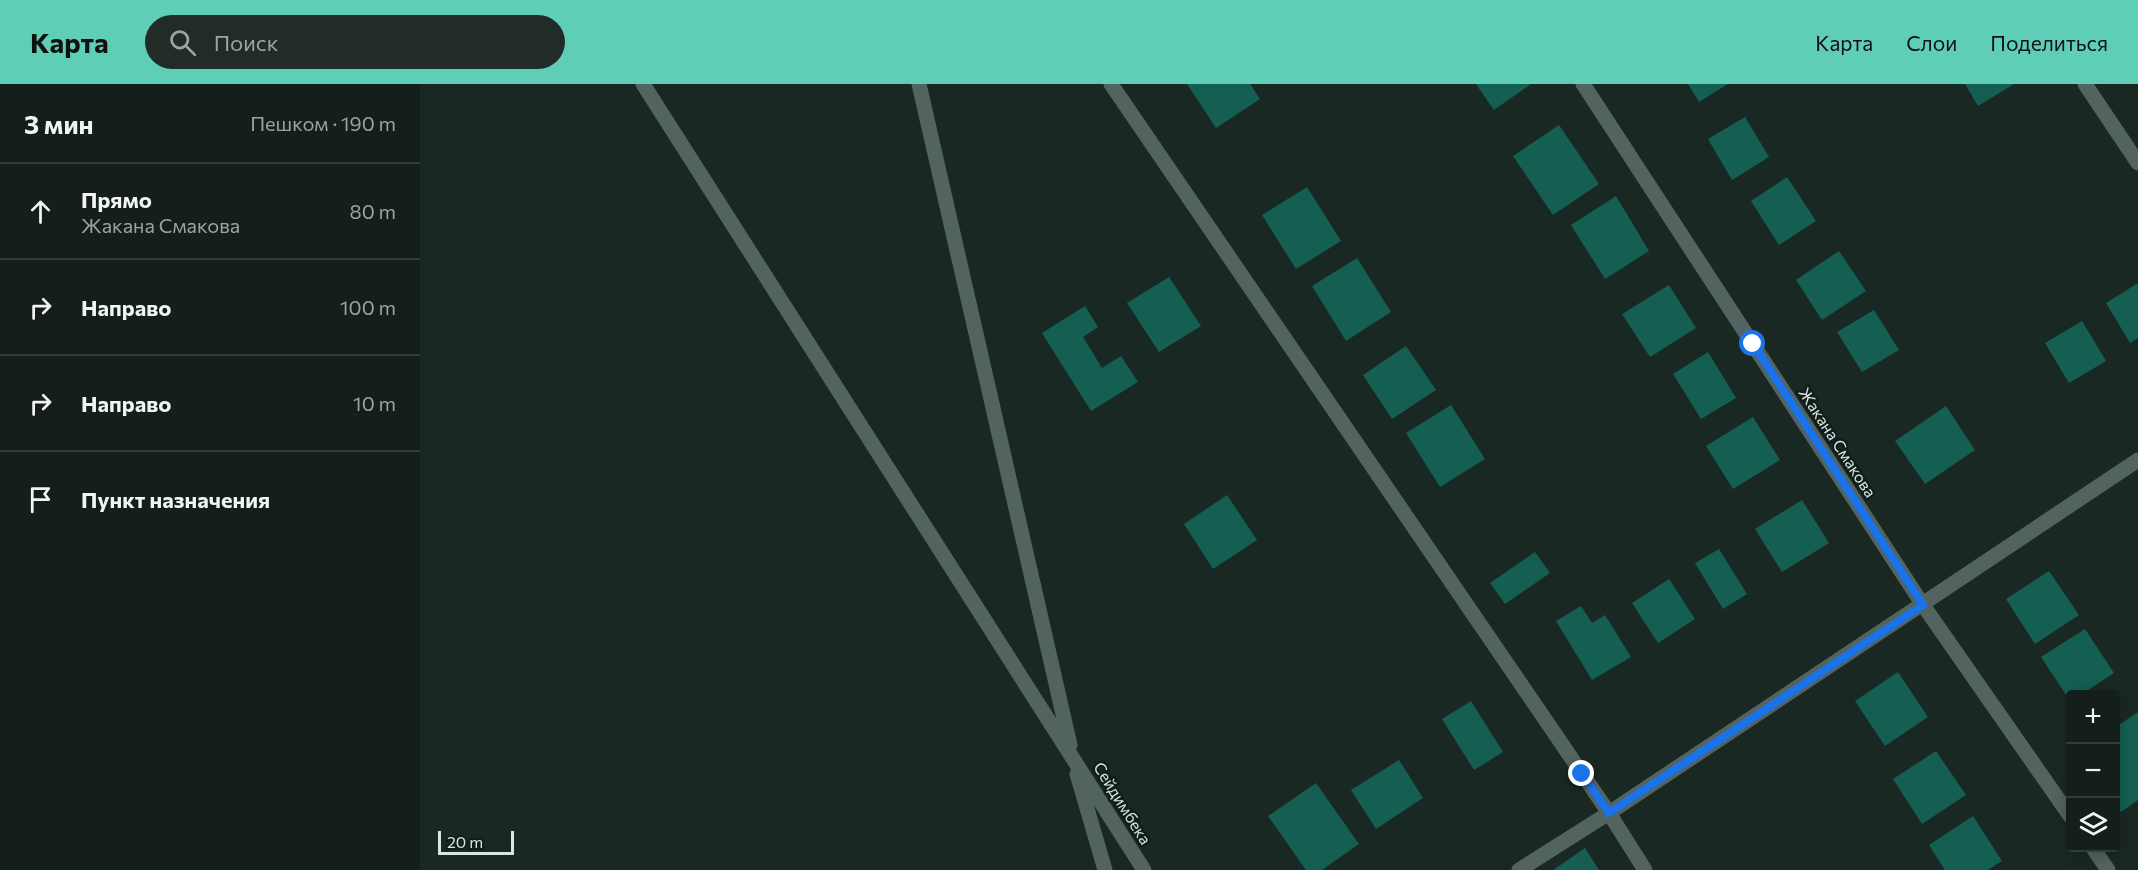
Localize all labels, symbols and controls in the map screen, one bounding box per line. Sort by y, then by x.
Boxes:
search box [145,15,565,69]
text: Карта [30,25,109,59]
icon: search [166,26,199,59]
text: Поиск [214,29,278,56]
text: Карта [1815,30,1873,55]
text: Слои [1906,30,1957,55]
text: Поделиться [1990,30,2108,55]
text: 3 мин [24,108,94,139]
text: Пешком · 190 m [250,111,396,135]
text: Прямо [81,186,152,213]
icon: ahead [24,195,57,228]
text: 80 m [350,199,396,223]
text: Жакана Смакова [81,213,240,237]
icon: right [24,291,57,324]
text: Направо [81,294,171,321]
text: 100 m [340,295,396,319]
route start [1739,330,1765,356]
street label: Жакана Смакова [1795,383,1881,501]
icon: right [24,387,57,420]
text: Направо [81,390,171,417]
text: 10 m [353,391,396,415]
icon: arrive [24,483,57,516]
text: Пункт назначения [81,486,270,513]
map controls [2066,690,2120,852]
button: + [2066,690,2120,744]
button: − [2066,744,2120,798]
street label: Сейдимбека [1090,758,1156,848]
route end [1568,760,1594,786]
button: layers [2066,798,2120,852]
scale bar [438,828,514,856]
text: 20 m [447,832,483,851]

